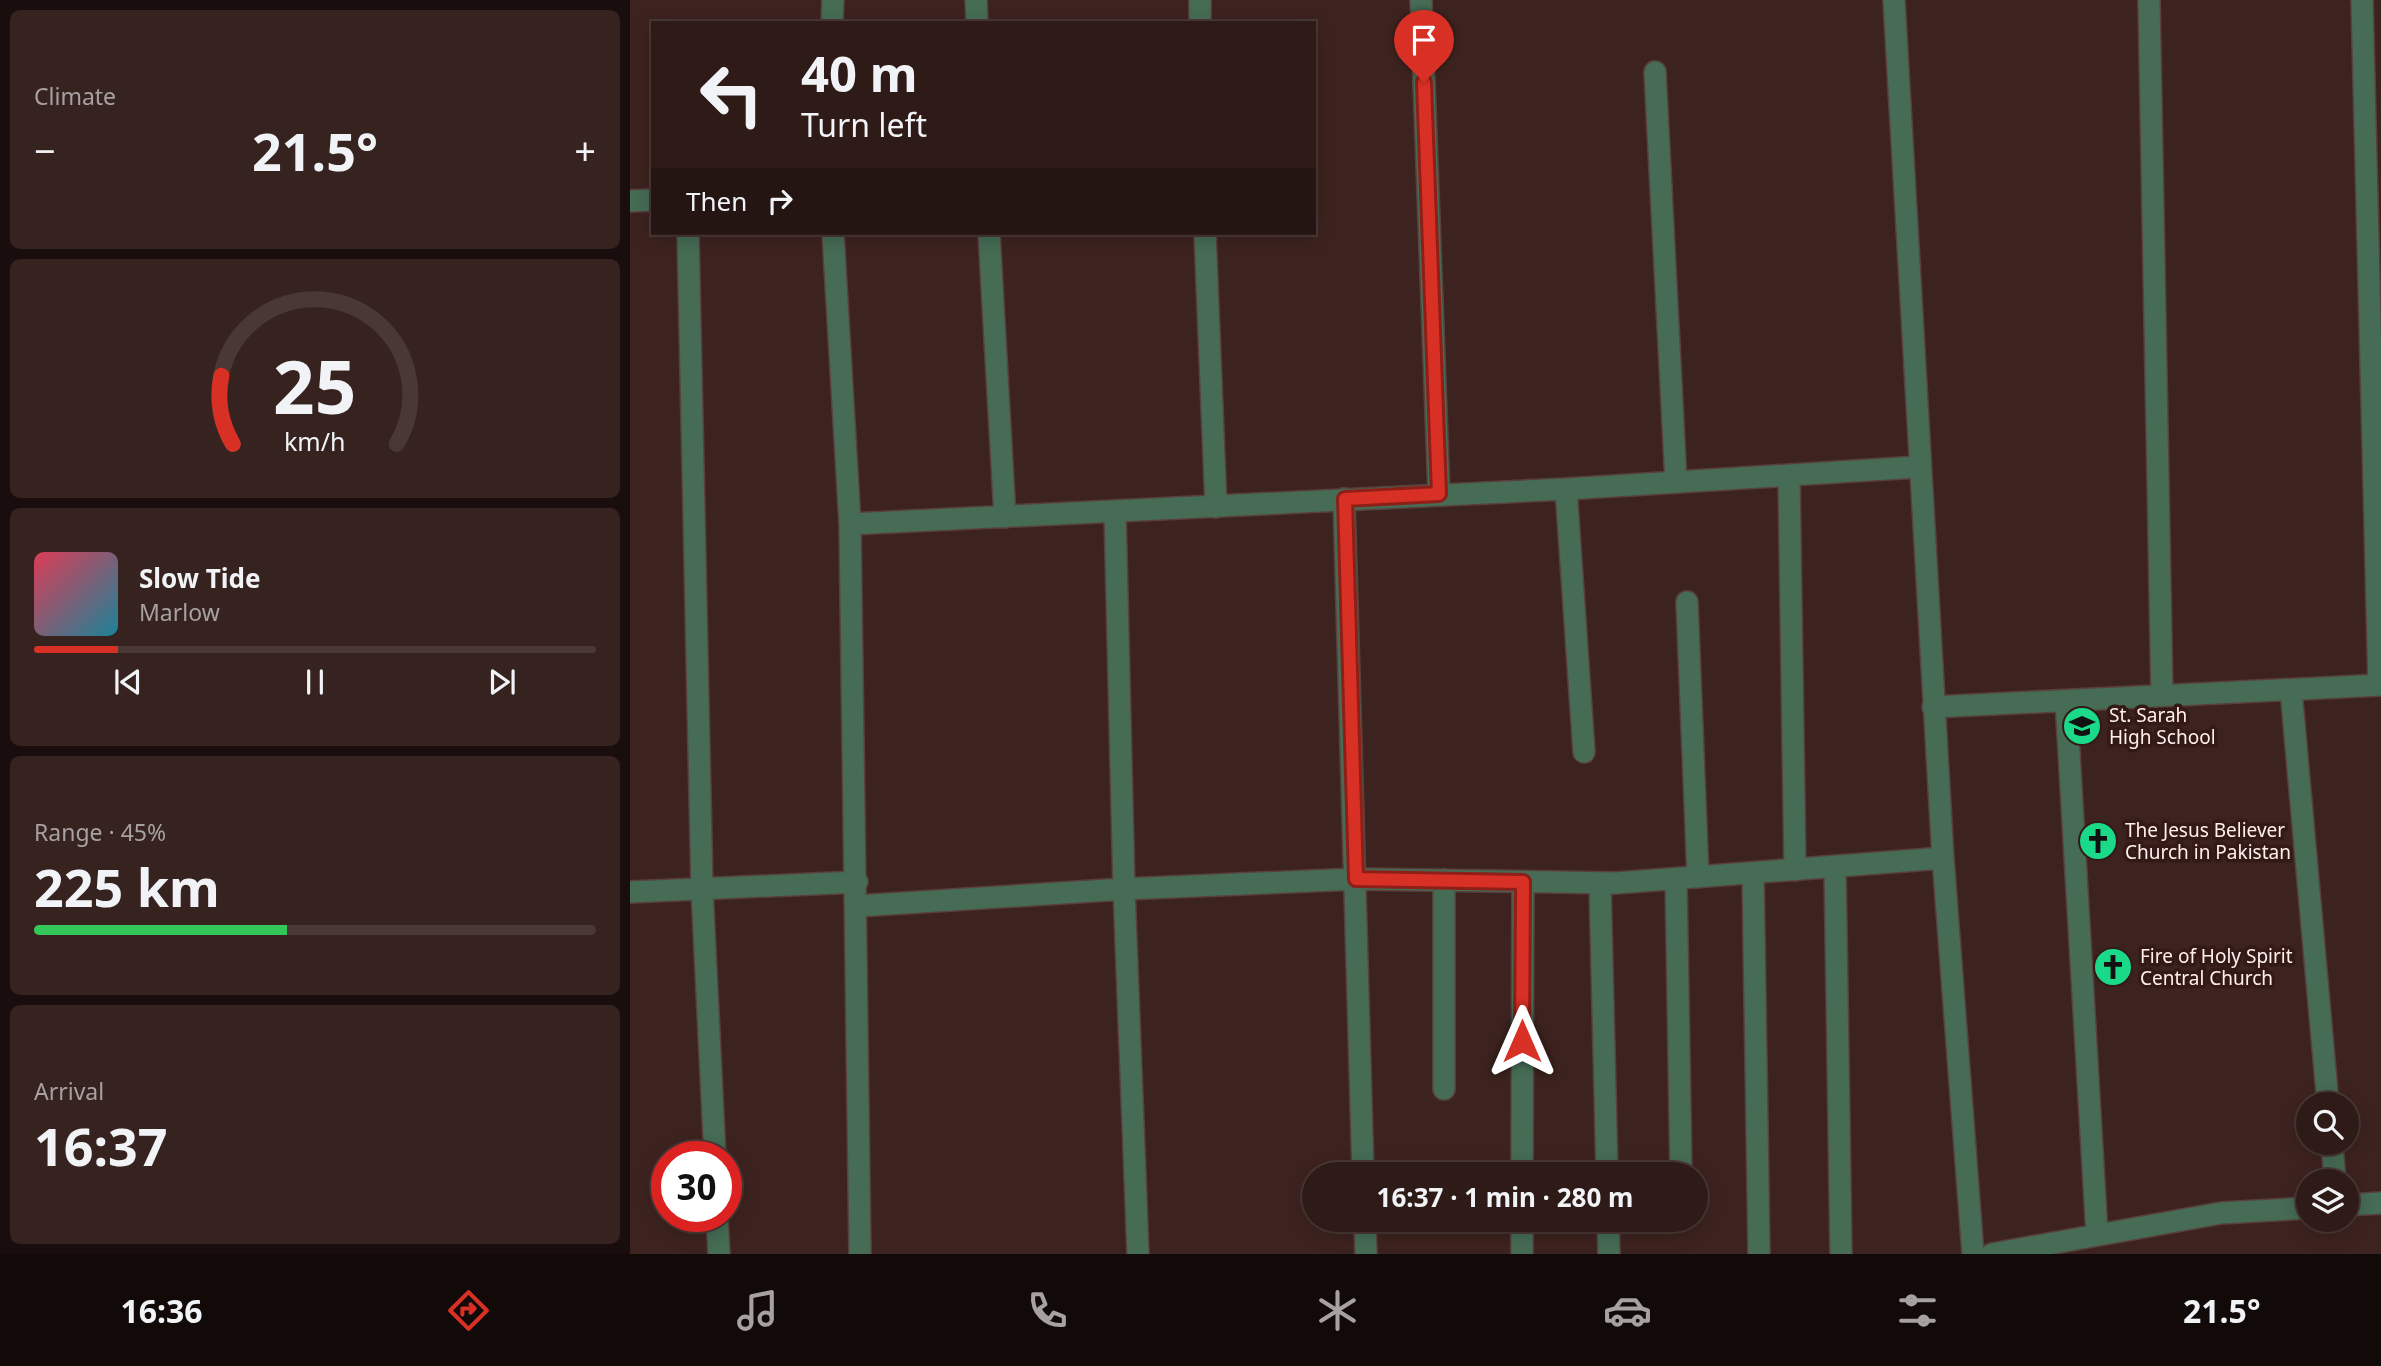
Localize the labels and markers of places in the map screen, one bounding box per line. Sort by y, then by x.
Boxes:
pin [1394,10,1454,82]
place label: St. Sarah High School [2109,702,2216,750]
school or university icon: St. Sarah High School [2061,705,2103,747]
place label: The Jesus Believer Church in Pakistan [2125,817,2291,865]
church icon: The Jesus Believer Church in Pakistan [2077,820,2119,862]
place label: Fire of Holy Spirit Central Church [2140,943,2293,991]
church icon: Fire of Holy Spirit Central Church [2092,946,2134,988]

